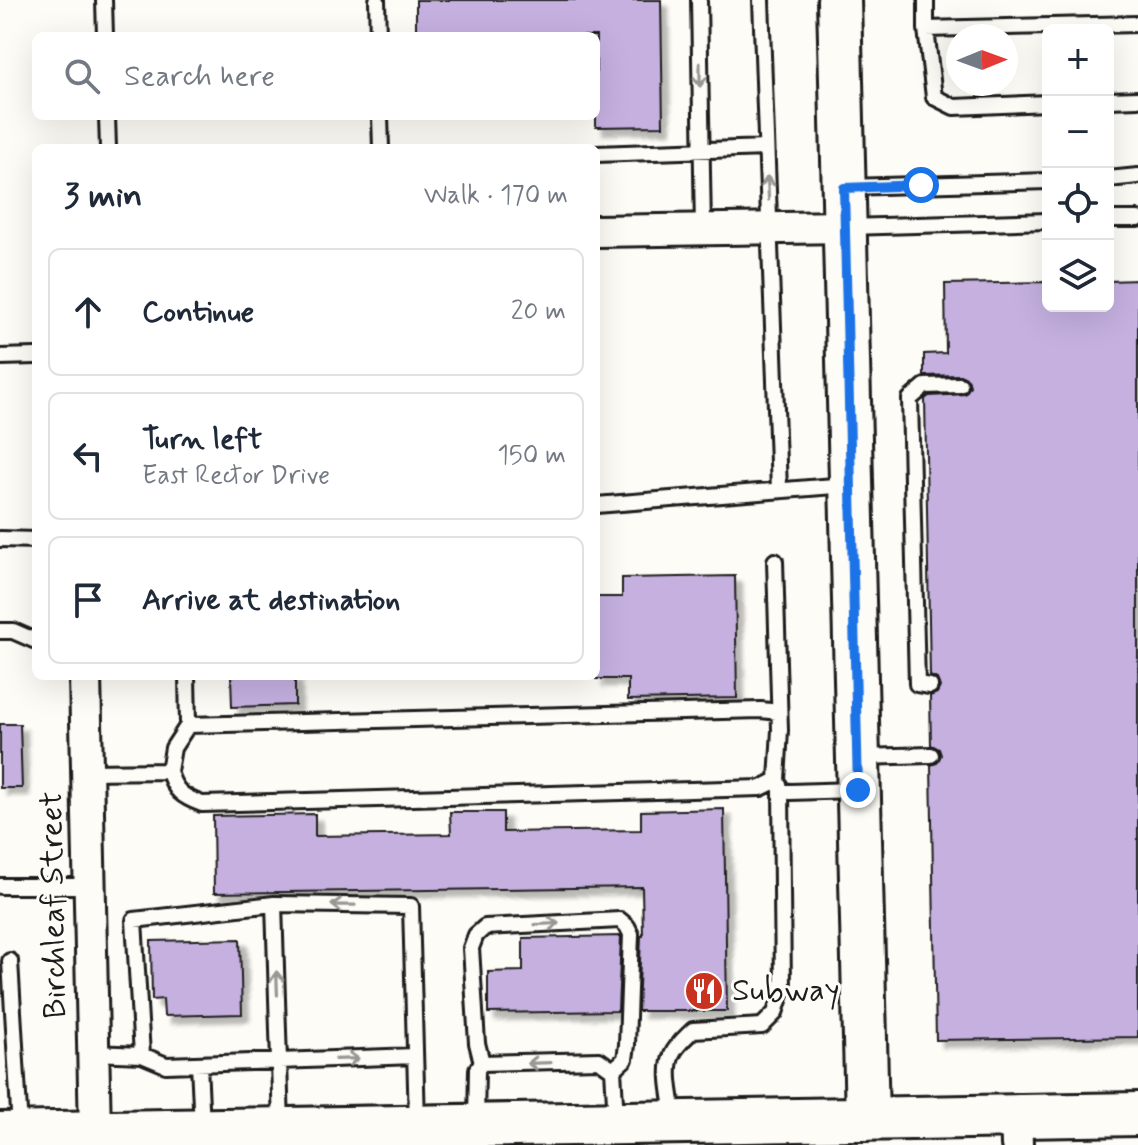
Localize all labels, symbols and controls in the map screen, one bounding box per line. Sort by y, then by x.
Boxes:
north arrow [946,24,1018,96]
map controls [1042,24,1114,312]
button: + [1042,24,1114,96]
search box [32,32,600,120]
icon: search [60,54,104,98]
text: Search here [124,57,275,96]
one-way arrow [692,61,708,88]
button: − [1042,96,1114,168]
route start [903,167,939,203]
button: locate [1042,168,1114,240]
text: 3 min [64,174,142,219]
one-way arrow [760,175,775,202]
text: Walk · 170 m [424,179,568,213]
button: layers [1042,240,1114,312]
icon: ahead [66,290,110,334]
text: Continue [142,293,254,332]
text: 20 m [511,295,566,329]
text: Turn left [142,420,262,459]
icon: left [66,434,110,478]
text: 150 m [497,439,566,473]
text: East Rector Drive [142,459,330,493]
icon: arrive [66,578,110,622]
text: Arrive at destination [142,581,400,620]
route end [840,772,876,808]
street label: Birchleaf Street [31,791,77,1019]
one-way arrow [330,897,357,913]
one-way arrow [533,916,560,931]
one-way arrow [269,970,284,997]
restaurant icon: Subway [683,970,725,1012]
place label: Subway [732,970,840,1012]
one-way arrow [333,1051,360,1066]
one-way arrow [526,1055,553,1070]

